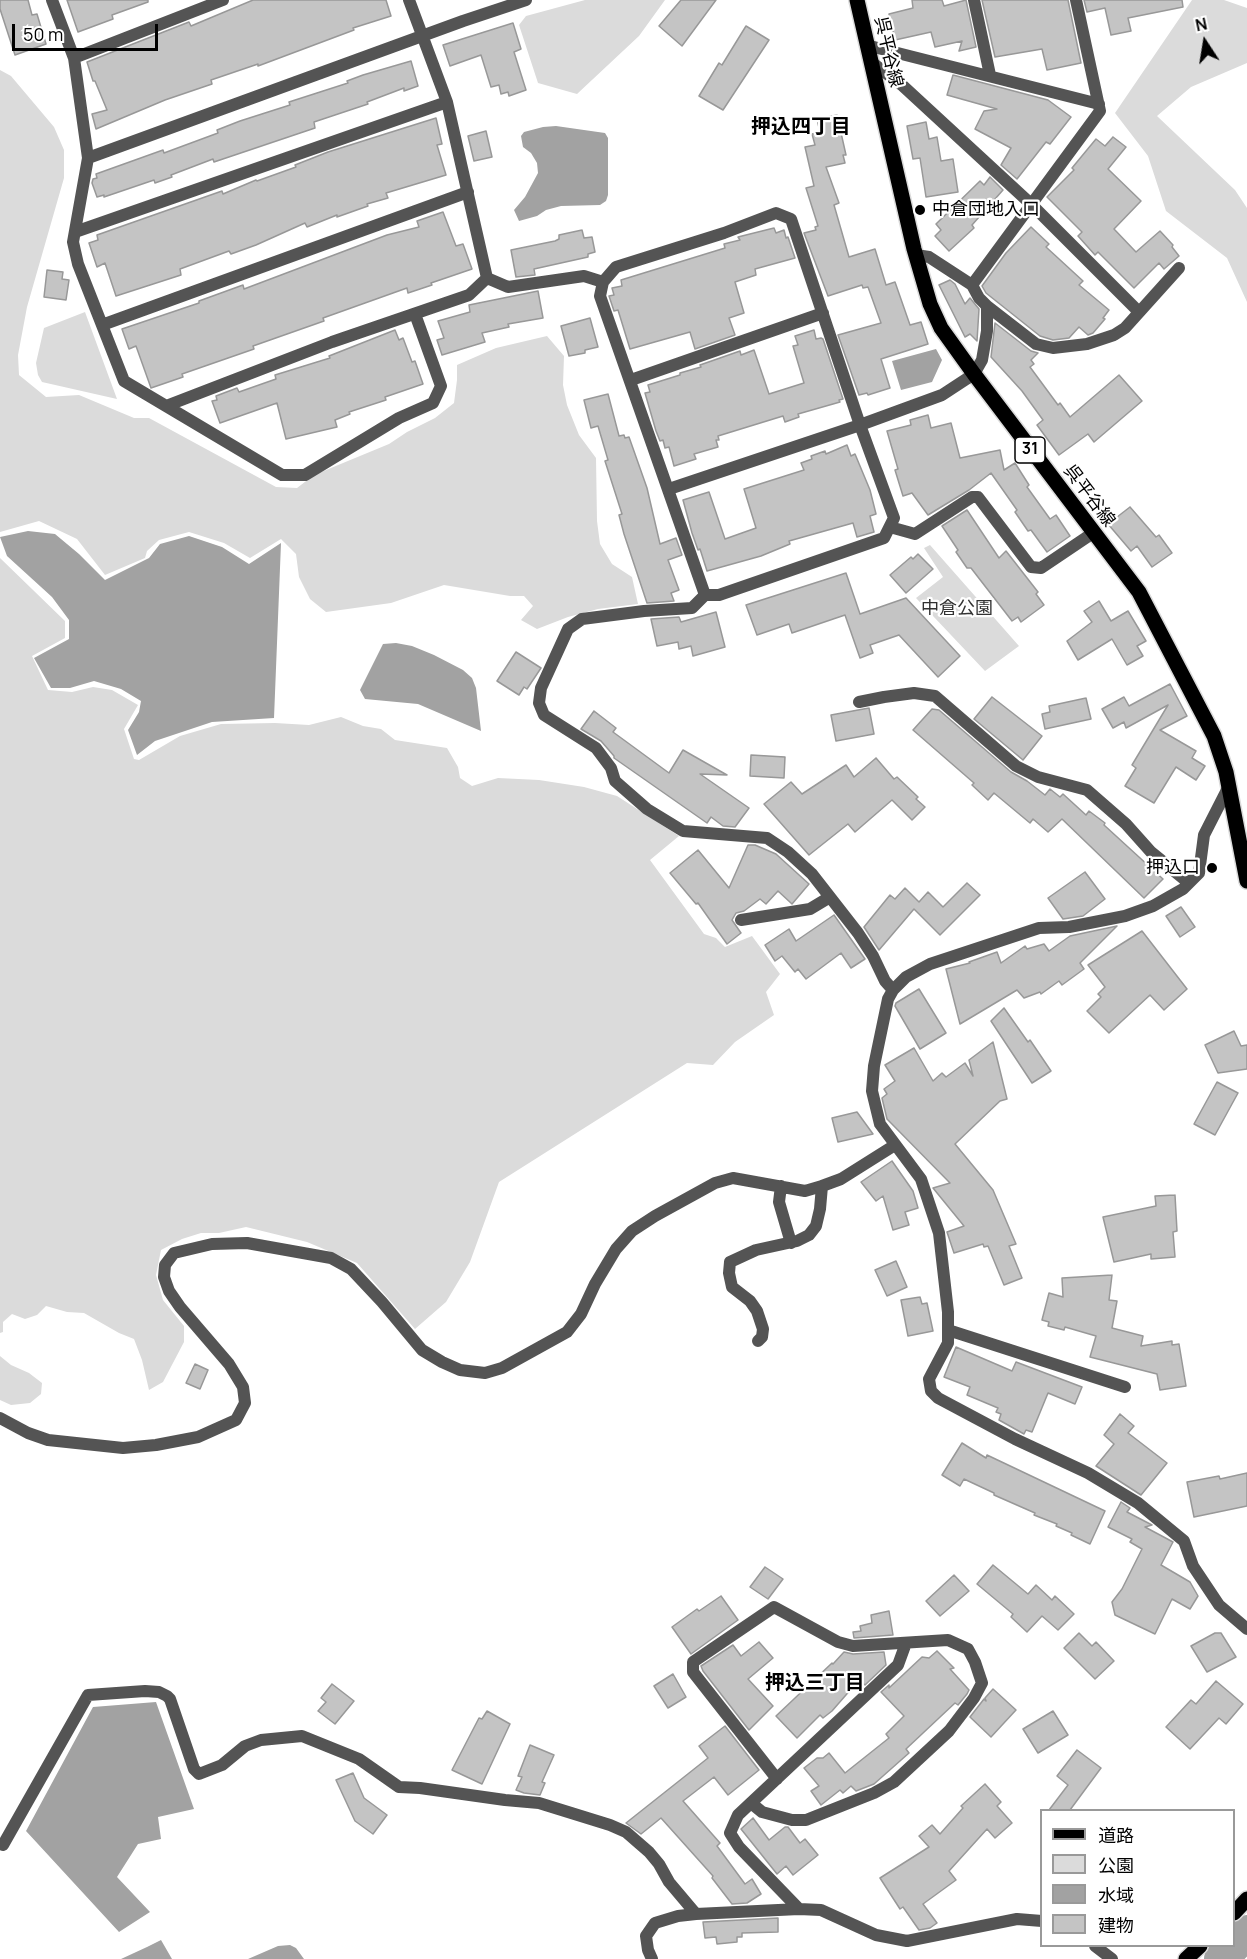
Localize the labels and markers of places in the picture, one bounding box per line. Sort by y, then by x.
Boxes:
place label: 中倉団地入口 [932,199,1040,221]
marker: 中倉団地入口 [913,203,927,217]
place label: 押込口 [1146,857,1200,879]
marker: 押込口 [1205,861,1219,875]

